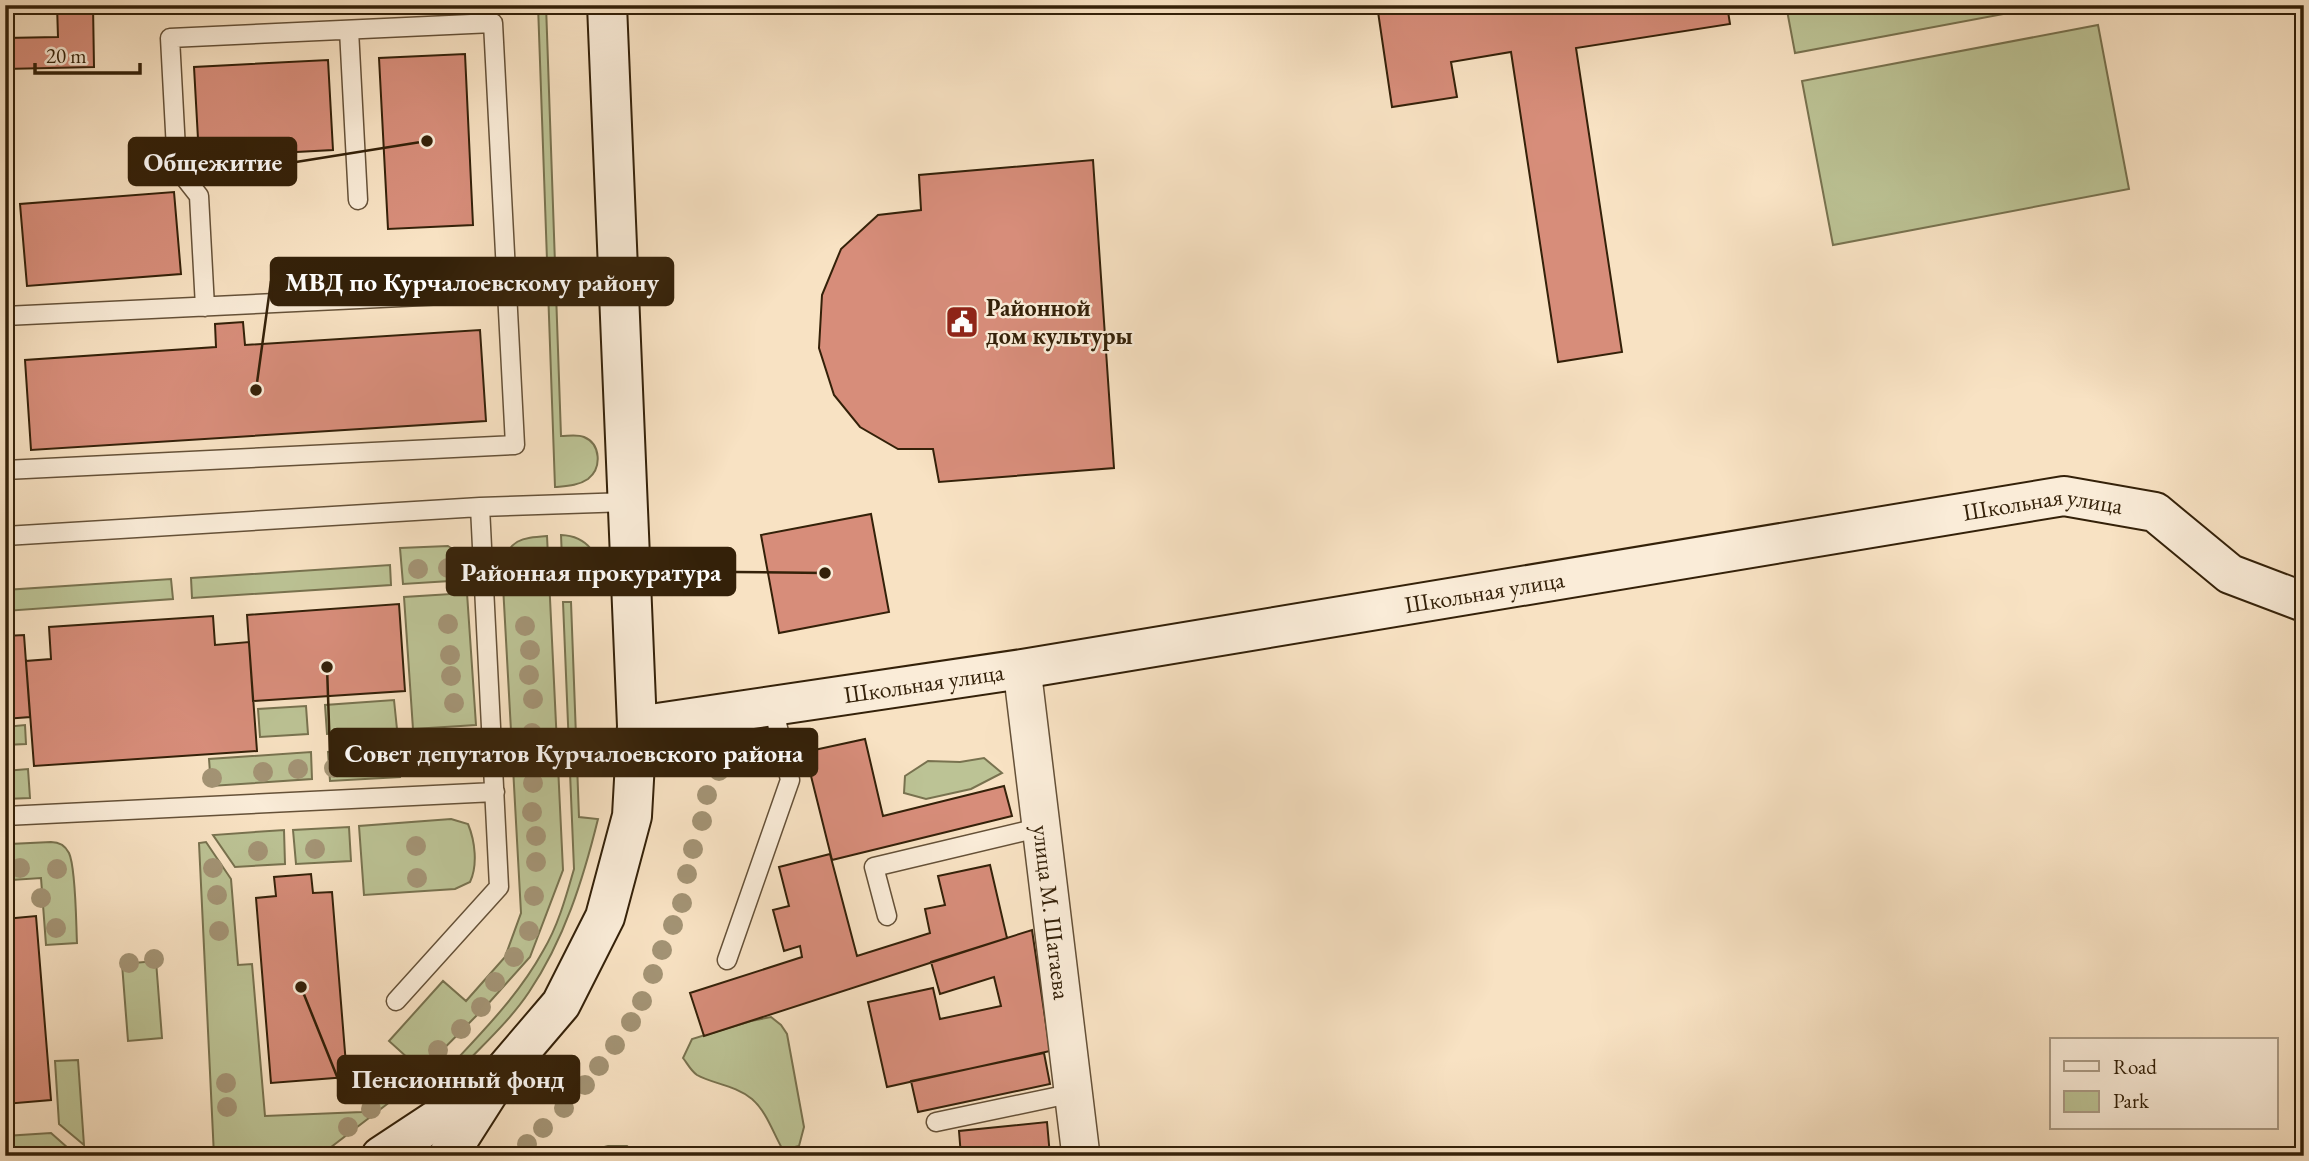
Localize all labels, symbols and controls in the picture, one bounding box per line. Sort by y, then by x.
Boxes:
scale bar [35,32,140,76]
text: 20 m [46,42,87,69]
callout: Общежитие [129,138,296,185]
text: Общежитие [144,145,283,179]
callout: МВД по Курчалоевскому району [271,258,673,305]
text: МВД по Курчалоевскому району [285,265,659,299]
place label: Районной дом культуры [986,292,1133,352]
public building icon: Районной дом культуры [943,303,981,341]
street label: Школьная улица [1960,480,2126,528]
callout: Районная прокуратура [447,548,735,595]
text: Районная прокуратура [461,555,722,589]
street label: Школьная улица [1402,563,1567,620]
street label: Школьная улица [842,656,1006,710]
callout: Совет депутатов Курчалоевского района [330,729,817,776]
text: Совет депутатов Курчалоевского района [345,736,804,770]
street label: улица М. Шатаева [1026,823,1078,1002]
legend [2050,1038,2278,1130]
text: Road [2113,1053,2157,1080]
callout: Пенсионный фонд [338,1056,579,1103]
text: Пенсионный фонд [351,1062,565,1096]
text: Park [2113,1087,2150,1114]

